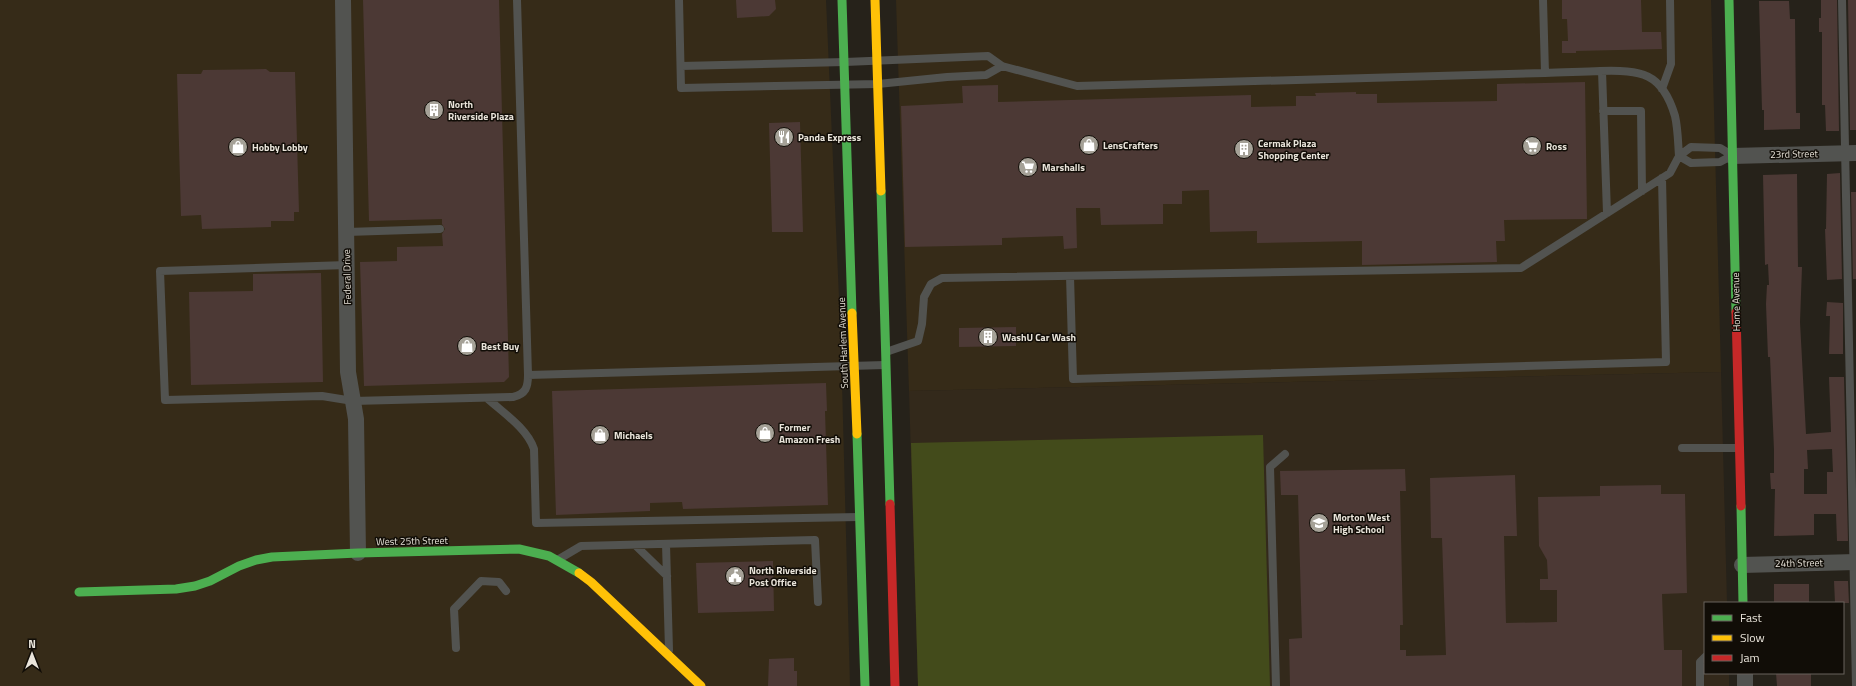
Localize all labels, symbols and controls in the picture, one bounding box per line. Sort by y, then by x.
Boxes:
place label: North Riverside Plaza [448,97,514,124]
building icon: North Riverside Plaza [423,99,445,121]
restaurant icon: Panda Express [773,126,795,148]
place label: Panda Express [798,130,862,145]
shop icon: LensCrafters [1078,134,1100,156]
supermarket icon: Ross [1521,135,1543,157]
shop icon: Hobby Lobby [227,136,249,158]
place label: Cermak Plaza Shopping Center [1258,136,1330,163]
place label: LensCrafters [1103,138,1158,153]
building icon: Cermak Plaza Shopping Center [1233,138,1255,160]
place label: Ross [1546,139,1567,154]
place label: Hobby Lobby [252,140,308,155]
street label: 23rd Street [1770,146,1819,162]
supermarket icon: Marshalls [1017,156,1039,178]
place label: Marshalls [1042,160,1085,175]
street label: Federal Drive [339,249,355,305]
street label: Home Avenue [1728,272,1744,332]
street label: South Harlem Avenue [834,297,852,389]
building icon: WashU Car Wash [977,326,999,348]
place label: WashU Car Wash [1002,330,1076,345]
shop icon: Best Buy [456,335,478,357]
place label: Best Buy [481,339,519,354]
place label: Former Amazon Fresh [779,420,840,447]
shop icon: Former Amazon Fresh [754,422,776,444]
shop icon: Michaels [589,424,611,446]
place label: Michaels [614,428,653,443]
place label: Morton West High School [1333,510,1390,537]
school or university icon: Morton West High School [1308,512,1330,534]
street label: West 25th Street [376,533,449,549]
street label: 24th Street [1775,555,1824,571]
place label: North Riverside Post Office [749,563,817,590]
public building icon: North Riverside Post Office [724,565,746,587]
legend [1704,602,1844,674]
text: Fast [1740,608,1763,627]
text: Slow [1740,628,1765,647]
north arrow [12,634,52,674]
text: N [28,636,36,652]
text: Jam [1740,648,1760,667]

